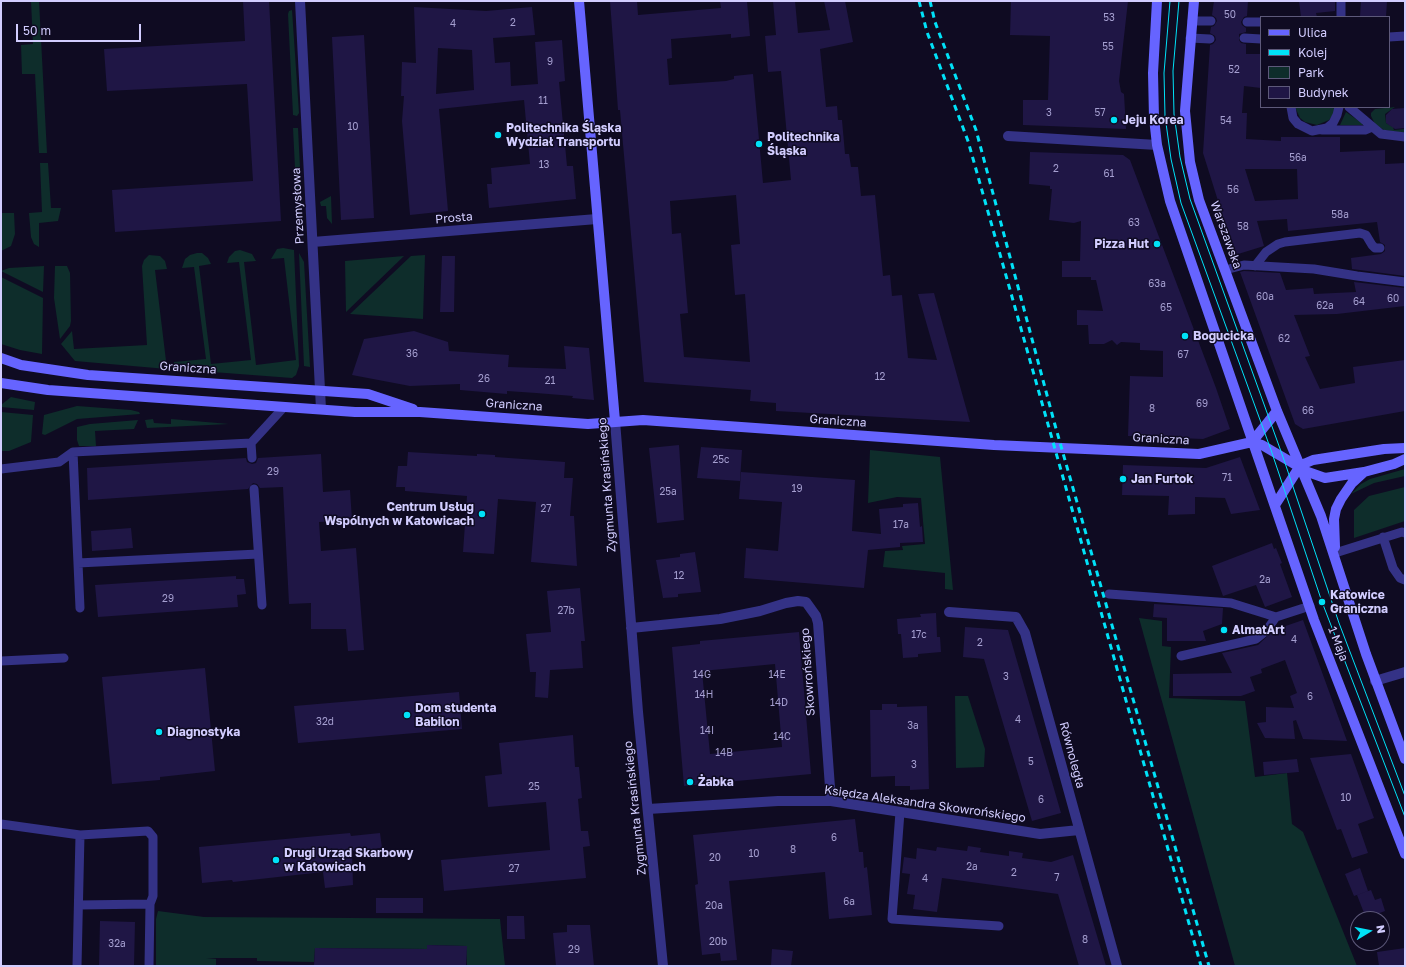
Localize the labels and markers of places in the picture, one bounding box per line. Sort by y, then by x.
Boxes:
place label: Jeju Korea [1122,113,1184,127]
marker: Jeju Korea [1109,115,1119,125]
place label: Politechnika Śląska Wydział Transportu [506,121,621,149]
marker: Politechnika Śląska Wydział Transportu [493,130,503,140]
place label: Politechnika Śląska [767,130,840,158]
marker: Politechnika Śląska [754,139,764,149]
place label: Pizza Hut [1094,237,1149,251]
marker: Pizza Hut [1152,239,1162,249]
place label: Bogucicka [1193,329,1254,343]
marker: Bogucicka [1180,331,1190,341]
place label: Jan Furtok [1131,472,1193,486]
marker: Jan Furtok [1118,474,1128,484]
place label: Centrum Usług Wspólnych w Katowicach [324,500,474,528]
marker: Centrum Usług Wspólnych w Katowicach [477,509,487,519]
place label: Katowice Graniczna [1330,588,1388,616]
marker: Katowice Graniczna [1317,597,1327,607]
place label: AlmatArt [1232,623,1285,637]
marker: AlmatArt [1219,625,1229,635]
place label: Dom studenta Babilon [415,701,496,729]
marker: Dom studenta Babilon [402,710,412,720]
place label: Diagnostyka [167,725,240,739]
marker: Diagnostyka [154,727,164,737]
place label: Żabka [698,775,734,789]
marker: Żabka [685,777,695,787]
place label: Drugi Urząd Skarbowy w Katowicach [284,846,414,874]
marker: Drugi Urząd Skarbowy w Katowicach [271,855,281,865]

